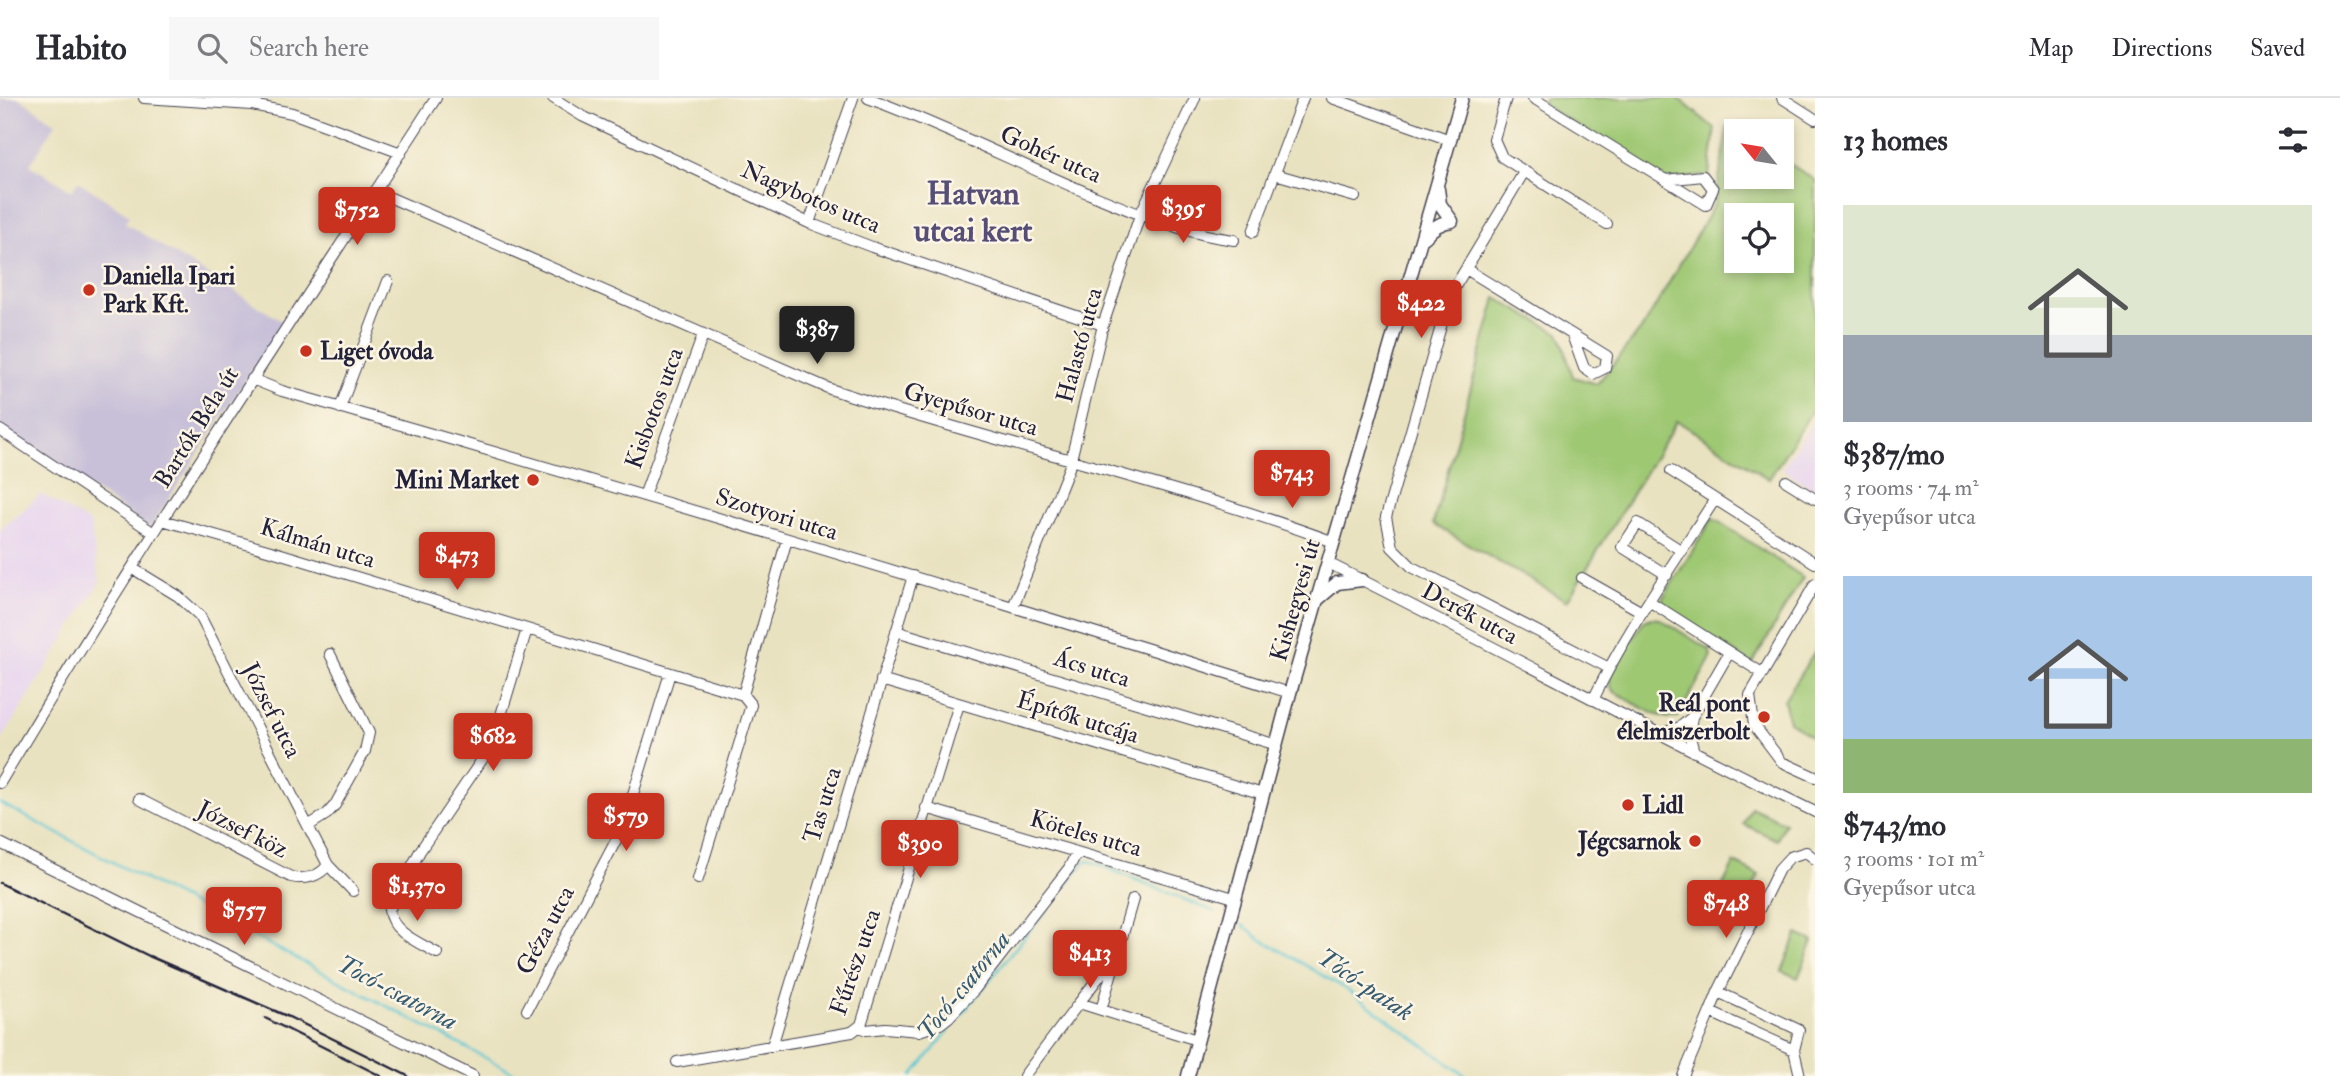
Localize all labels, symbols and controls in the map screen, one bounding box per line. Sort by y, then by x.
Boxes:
search box [169,17,659,80]
text: Habito [35,28,127,69]
icon: search [193,29,231,67]
text: Search here [249,32,369,64]
text: Map [2028,33,2073,64]
text: Directions [2111,33,2212,64]
text: Saved [2250,33,2305,64]
street label: Gohér utca [995,118,1107,191]
north arrow [1724,119,1794,189]
map controls [1724,119,1794,273]
icon: filters [2274,121,2312,159]
text: 13 homes [1843,122,1948,159]
street label: Nagybotos utca [736,154,886,241]
district label: Hatvan utcai kert [913,174,1033,251]
pin: $395 [1142,186,1224,245]
pin: $752 [316,188,398,247]
text: $395 [1161,193,1205,222]
text: $752 [334,195,380,224]
button: locate [1724,203,1794,273]
icon: home [2015,250,2141,376]
place label: Daniella Ipari Park Kft. [103,261,236,320]
pin: $422 [1380,280,1462,340]
marker: Daniella Ipari Park Kft. [81,282,97,298]
street label: Halastó utca [1049,283,1110,406]
text: $422 [1397,288,1445,317]
pin: $387 [776,306,858,366]
text: $387 [795,314,839,343]
place label: Liget óvoda [320,336,434,367]
street label: Kisbotos utca [618,342,691,473]
marker: Liget óvoda [298,343,314,359]
street label: Bartók Béla út [147,361,246,494]
street label: Gyepűsor utca [900,375,1043,444]
text: $387/mo [1843,436,1944,473]
pin: $743 [1251,450,1333,510]
text: $743 [1270,458,1314,487]
place label: Mini Market [394,465,519,496]
marker: Mini Market [525,472,541,488]
text: 3 rooms · 74 m² [1843,473,1979,502]
street label: Szotyori utca [712,481,843,548]
text: Gyepűsor utca [1843,502,1976,531]
street label: Kálmán utca [257,511,380,576]
pin: $473 [416,532,498,592]
street label: Kishegyesi út [1263,535,1328,665]
text: $473 [435,540,479,569]
street label: Derék utca [1416,575,1524,652]
icon: home [2015,621,2141,747]
street label: Ács utca [1049,641,1135,695]
street label: József utca [234,656,309,764]
street label: Építők utcája [1013,683,1144,751]
place label: Reál pont élelmiszerbolt [1617,688,1750,747]
marker: Reál pont élelmiszerbolt [1756,709,1772,725]
pin: $682 [452,714,534,773]
text: $682 [469,721,517,750]
street label: Tas utca [796,762,849,847]
place label: Lidl [1642,790,1684,821]
street label: József köz [191,793,294,866]
pin: $579 [585,794,667,853]
marker: Lidl [1620,797,1636,813]
text: $579 [603,801,649,830]
street label: Köteles utca [1026,803,1146,864]
text: $743/mo [1843,807,1946,844]
pin: $390 [879,820,961,880]
place label: Jégcsarnok [1577,826,1681,857]
text: $390 [897,828,943,857]
marker: Jégcsarnok [1687,833,1703,849]
text: 3 rooms · 101 m² [1843,844,1984,873]
pin: $1,370 [360,864,474,923]
text: $1,370 [388,871,446,900]
text: Gyepűsor utca [1843,873,1976,902]
street label: Géza utca [509,879,582,980]
pin: $748 [1685,880,1767,940]
pin: $757 [203,888,285,947]
text: $748 [1703,888,1749,917]
text: $757 [222,895,266,924]
street label: Fűrész utca [823,904,888,1019]
water label: Tocó-csatorna [910,925,1018,1047]
pin: $413 [1049,930,1131,990]
text: $413 [1069,938,1111,967]
water label: Tócó-patak [1311,941,1419,1028]
water label: Tocó-csatorna [332,948,463,1038]

